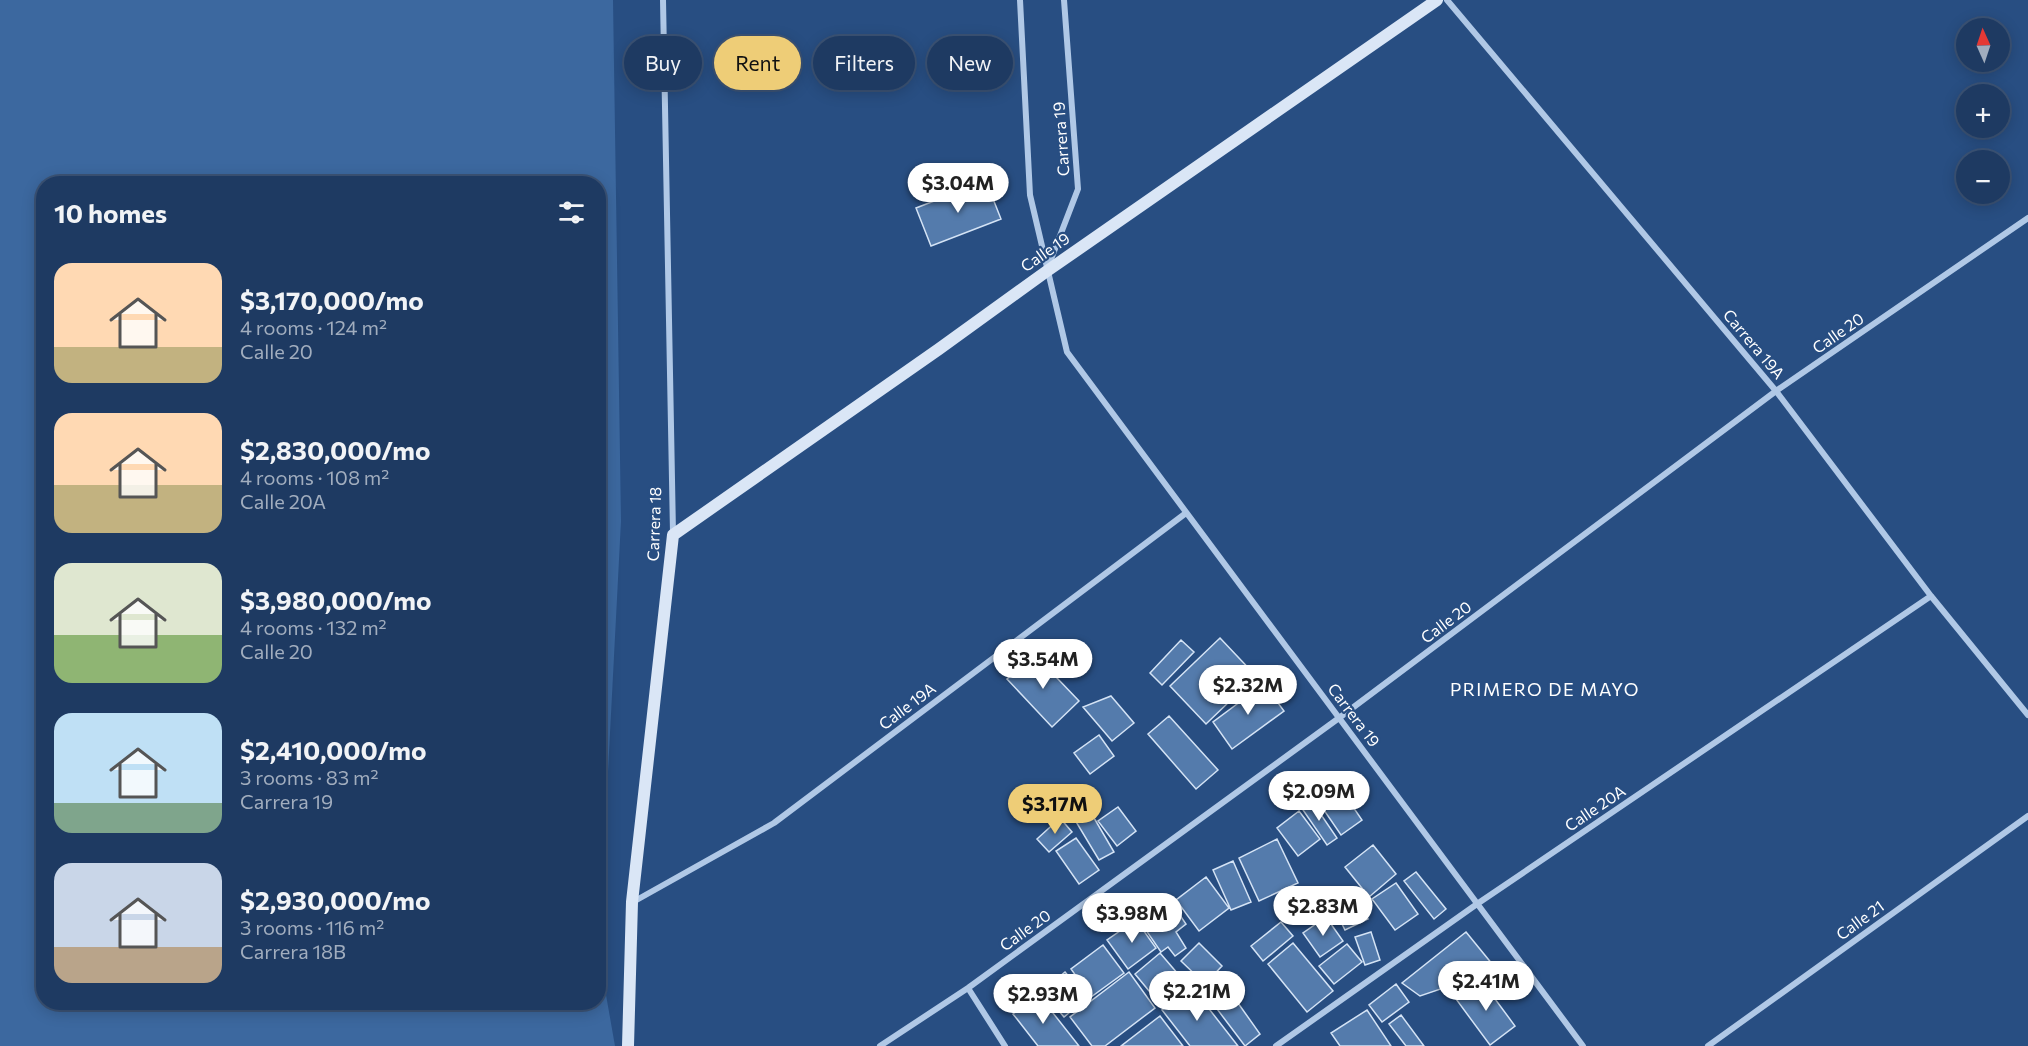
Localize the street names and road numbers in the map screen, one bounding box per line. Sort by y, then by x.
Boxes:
street label: Carrera 19 [1048,101,1073,177]
street label: Calle 19 [1017,228,1073,275]
street label: Carrera 19A [1720,305,1789,382]
street label: Calle 20 [1808,308,1867,357]
street label: Carrera 18 [643,486,664,562]
street label: Calle 20 [1417,596,1475,647]
street label: Calle 19A [875,678,939,733]
street label: Carrera 19 [1324,679,1384,750]
street label: Calle 20A [1561,780,1629,835]
street label: Calle 21 [1832,896,1887,943]
street label: Calle 20 [996,905,1054,954]

